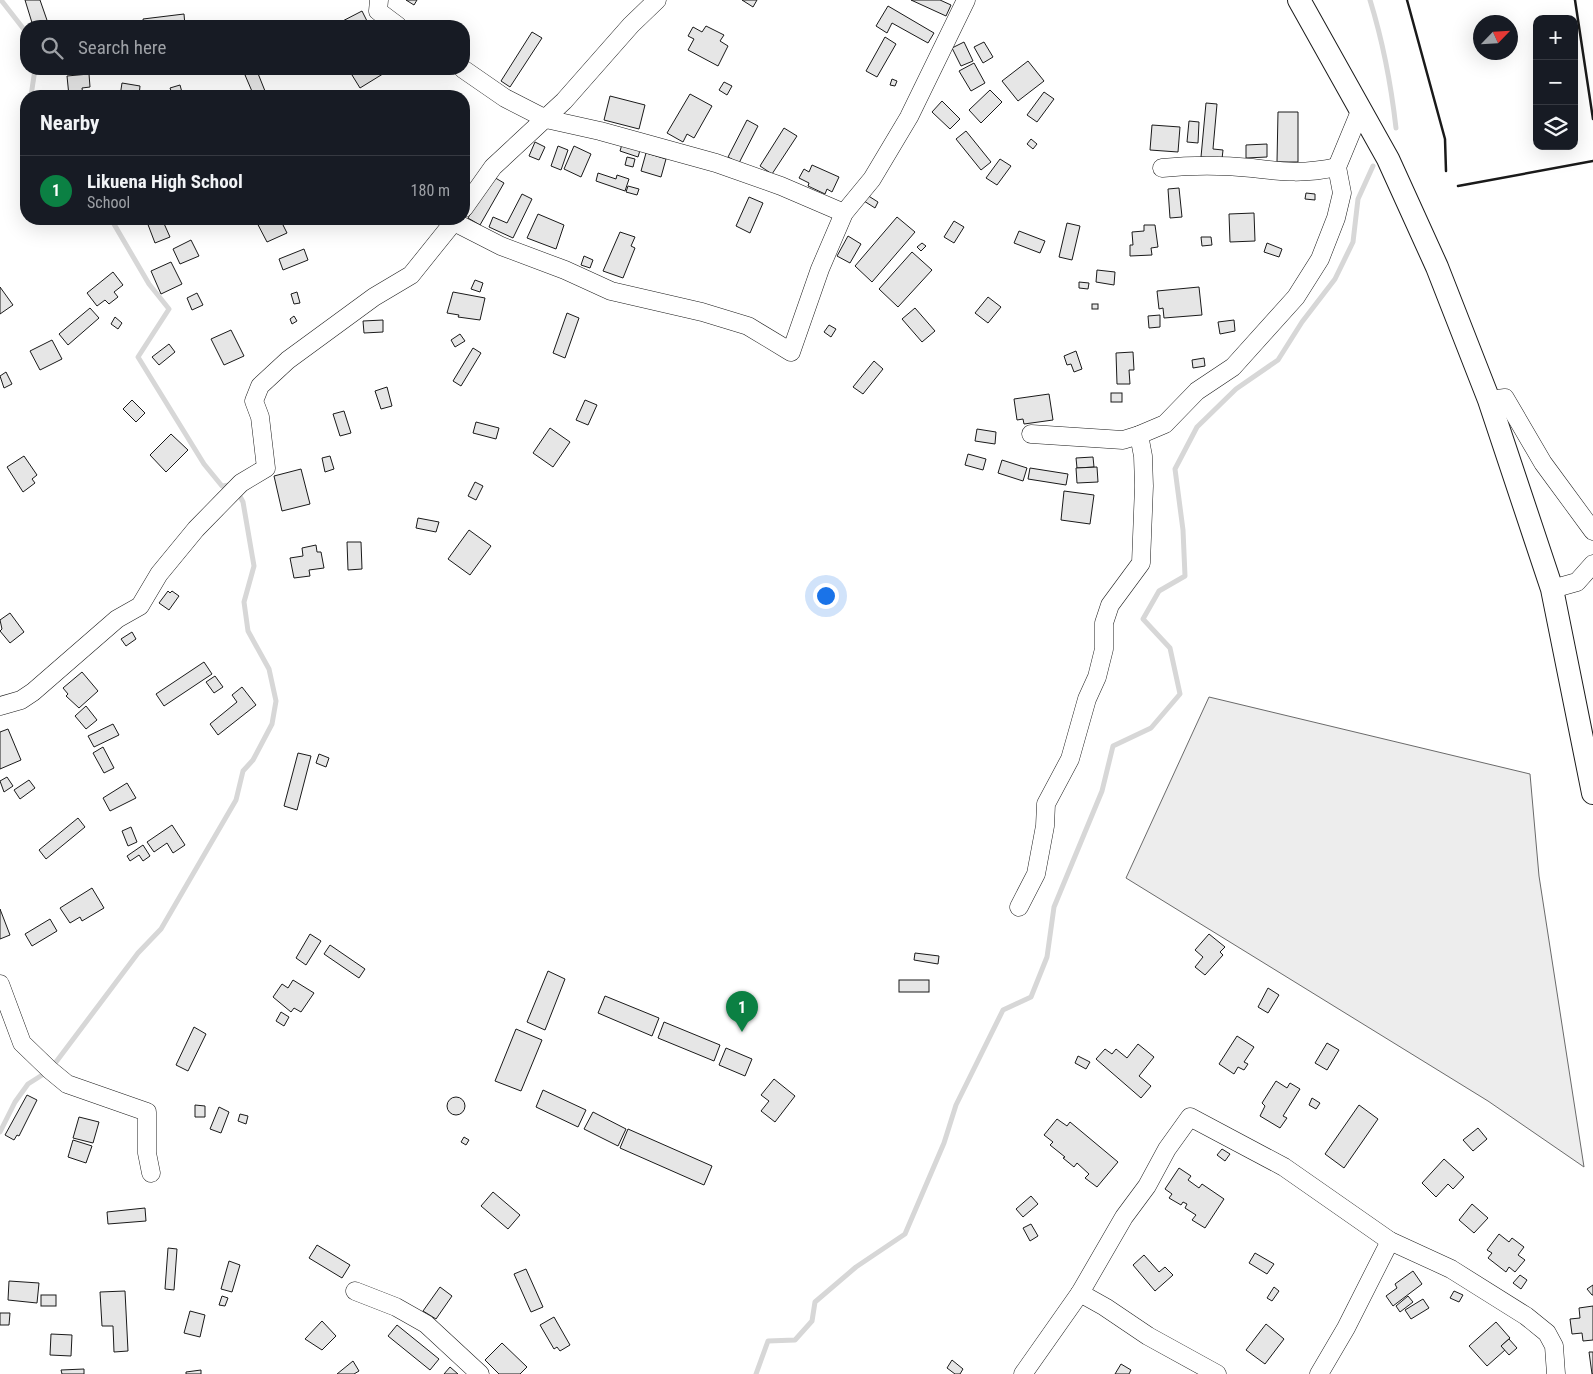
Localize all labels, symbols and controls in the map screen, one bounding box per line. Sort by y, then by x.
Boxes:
north arrow [1473,15,1518,60]
map controls [1533,15,1578,150]
button: + [1533,15,1578,60]
search box [20,20,470,75]
icon: search [38,34,66,62]
text: Search here [78,36,166,59]
button: − [1533,60,1578,105]
button: layers [1533,105,1578,150]
text: Nearby [40,111,99,135]
text: Likuena High School [87,170,243,193]
text: 1 [52,181,60,200]
text: 180 m [411,181,450,200]
text: School [87,193,130,212]
your location [813,583,839,609]
pin: 1 [726,991,758,1032]

